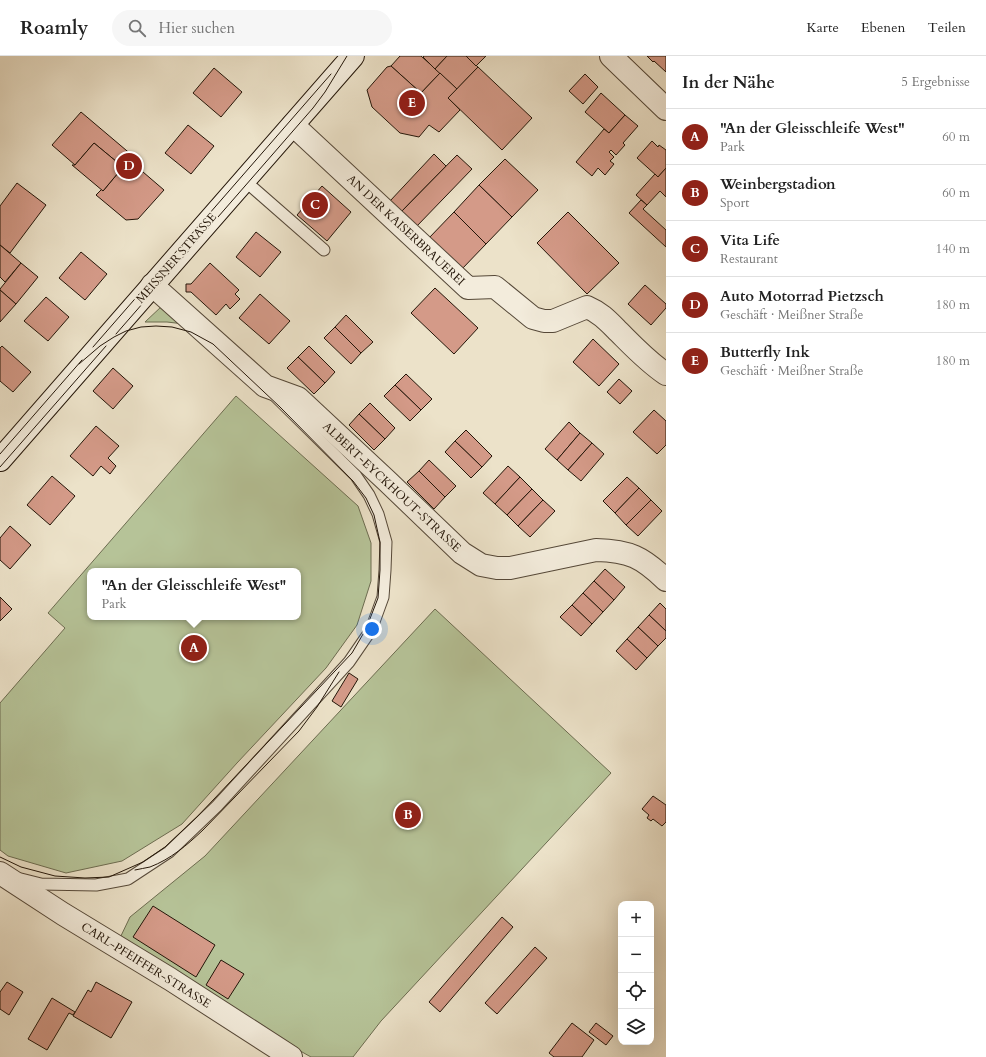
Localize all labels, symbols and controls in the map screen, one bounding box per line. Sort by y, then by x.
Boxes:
search box [112,10,392,46]
text: Roamly [20,15,88,41]
icon: search [126,17,148,39]
text: Hier suchen [158,18,235,38]
text: Karte [806,18,839,37]
text: Ebenen [861,18,906,37]
text: Teilen [928,18,966,37]
text: In der Nähe [682,71,775,94]
text: 5 Ergebnisse [901,73,970,91]
pin: E [399,88,425,118]
text: "An der Gleisschleife West" [720,118,905,138]
text: A [690,128,700,146]
text: 60 m [942,128,970,146]
text: Park [720,138,745,156]
pin: D [116,151,142,181]
street label: AN DER KAISERBRAUEREI [343,171,469,289]
text: Weinbergstadion [720,174,836,194]
text: B [690,184,700,202]
text: 60 m [942,184,970,202]
pin: C [302,190,328,220]
text: Sport [720,194,749,212]
street label: MEISSNER STRASSE [132,209,220,307]
text: Vita Life [720,230,780,250]
text: C [690,240,700,258]
text: 140 m [936,240,970,258]
text: Restaurant [720,250,778,268]
text: Auto Motorrad Pietzsch [720,286,884,306]
text: D [689,296,701,314]
text: 180 m [936,296,970,314]
text: Geschäft · Meißner Straße [720,306,863,324]
text: Butterfly Ink [720,342,810,362]
text: E [691,352,699,370]
text: 180 m [936,352,970,370]
text: Geschäft · Meißner Straße [720,362,863,380]
street label: ALBERT-EYCKHOUT-STRASSE [319,418,465,556]
popup [87,568,301,620]
text: "An der Gleisschleife West" [102,575,286,595]
text: Park [102,595,127,613]
your location [362,619,382,639]
pin: A [181,633,207,663]
pin: B [395,800,421,830]
map controls [618,901,654,1045]
button: + [618,901,654,937]
street label: CARL-PFEIFFER-STRASSE [78,918,214,1012]
button: − [618,937,654,973]
button: locate [618,973,654,1009]
button: layers [618,1009,654,1045]

